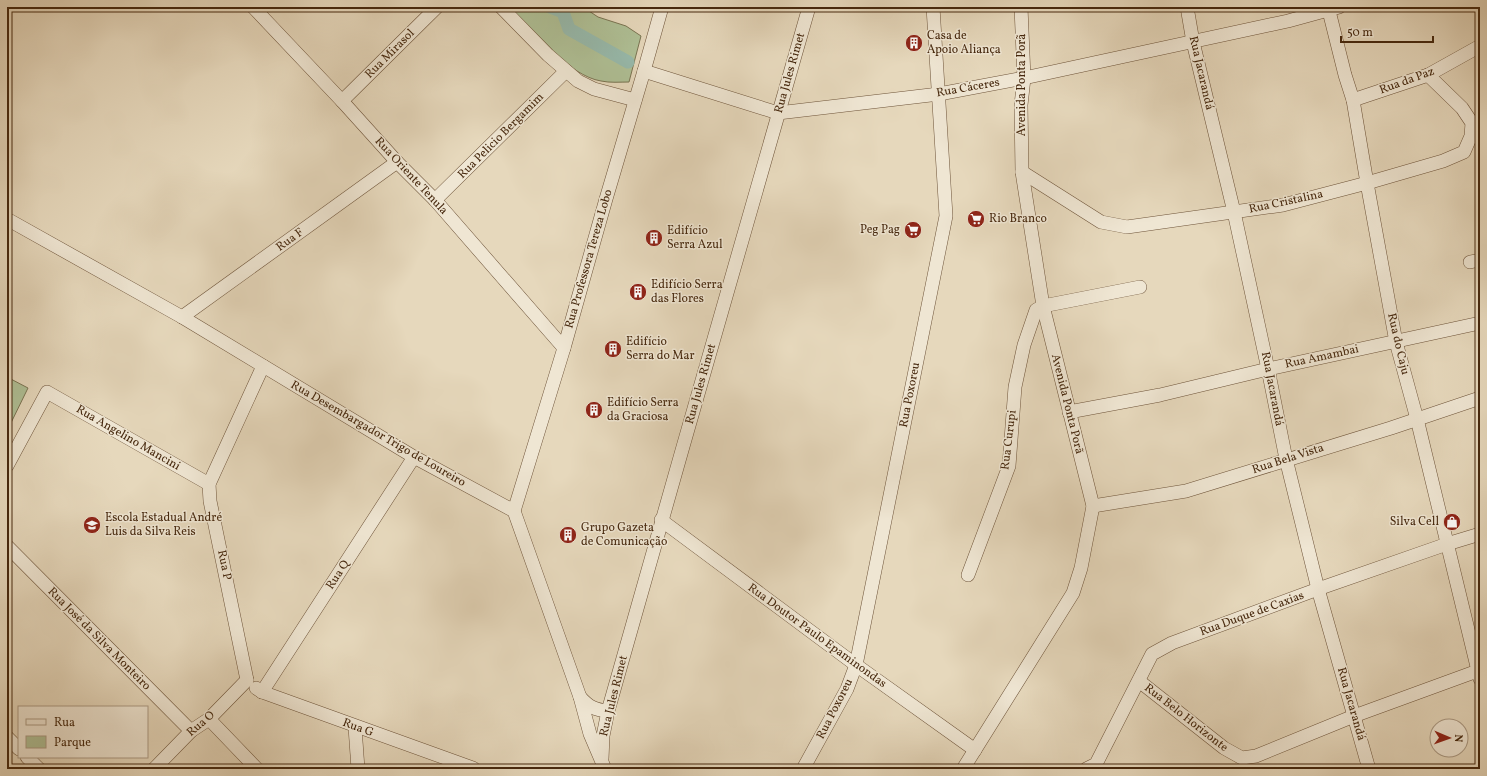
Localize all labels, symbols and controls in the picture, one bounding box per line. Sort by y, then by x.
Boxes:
scale bar [1341,18,1433,44]
street label: Rua Mirasol [362,25,419,82]
text: 50 m [1347,25,1373,41]
place label: Casa de Apoio Aliança [927,28,1001,58]
street label: Rua Jules Rimet [771,31,809,115]
building icon: Casa de Apoio Aliança [904,33,924,53]
street label: Avenida Ponta Porã [1014,34,1030,136]
street label: Rua Jacarandá [1185,34,1217,112]
street label: Rua da Paz [1377,64,1437,98]
street label: Rua Cáceres [935,75,1001,101]
street label: Rua Pelicio Bergamim [454,89,548,183]
street label: Rua Oriente Tenula [371,134,451,218]
street label: Rua Cristalina [1247,186,1325,218]
street label: Rua Professora Tereza Lobo [561,188,617,330]
supermarket icon: Rio Branco [966,209,986,229]
place label: Rio Branco [989,211,1047,227]
supermarket icon: Peg Pag [903,220,923,240]
place label: Peg Pag [860,222,900,238]
place label: Edifício Serra Azul [667,223,723,253]
street label: Rua F [273,225,307,255]
building icon: Edifício Serra Azul [644,228,664,248]
place label: Edifício Serra das Flores [651,277,723,307]
building icon: Edifício Serra das Flores [628,282,648,302]
street label: Rua do Caju [1383,312,1413,377]
place label: Edifício Serra do Mar [626,334,694,364]
building icon: Edifício Serra do Mar [603,339,623,359]
street label: Rua Amambai [1284,341,1361,373]
street label: Rua Jules Rimet [682,342,720,426]
street label: Rua Jacarandá [1257,350,1287,428]
street label: Avenida Ponta Porã [1047,352,1087,456]
street label: Rua Poxoreu [896,361,924,429]
street label: Rua Desembargador Trigo de Loureiro [288,377,468,491]
place label: Edifício Serra da Graciosa [607,395,679,425]
building icon: Edifício Serra da Graciosa [584,400,604,420]
street label: Rua Angelino Mancini [73,402,183,475]
street label: Rua Curupi [997,409,1021,471]
street label: Rua Bela Vista [1250,440,1326,478]
place label: Escola Estadual André Luis da Silva Reis [105,510,222,540]
shop icon: Silva Cell [1442,512,1462,532]
place label: Silva Cell [1390,514,1439,530]
school or university icon: Escola Estadual André Luis da Silva Reis [82,515,102,535]
place label: Grupo Gazeta de Comunicação [581,520,667,550]
building icon: Grupo Gazeta de Comunicação [558,525,578,545]
street label: Rua P [213,549,235,582]
street label: Rua Q [323,556,354,593]
street label: Rua Doutor Paulo Epaminondas [744,580,890,692]
street label: Rua José da Silva Monteiro [44,584,154,694]
street label: Rua Duque de Caxias [1198,588,1306,640]
street label: Rua Jules Rimet [596,654,632,738]
street label: Rua Jacarandá [1333,665,1369,743]
street label: Rua Poxoreu [813,676,857,742]
street label: Rua Belo Horizonte [1141,680,1231,756]
legend [18,706,148,758]
street label: Rua O [184,707,219,741]
text: Rua [54,715,75,731]
street label: Rua G [340,715,376,741]
north arrow [1429,718,1469,758]
text: N [1450,734,1465,743]
text: Parque [54,735,91,751]

